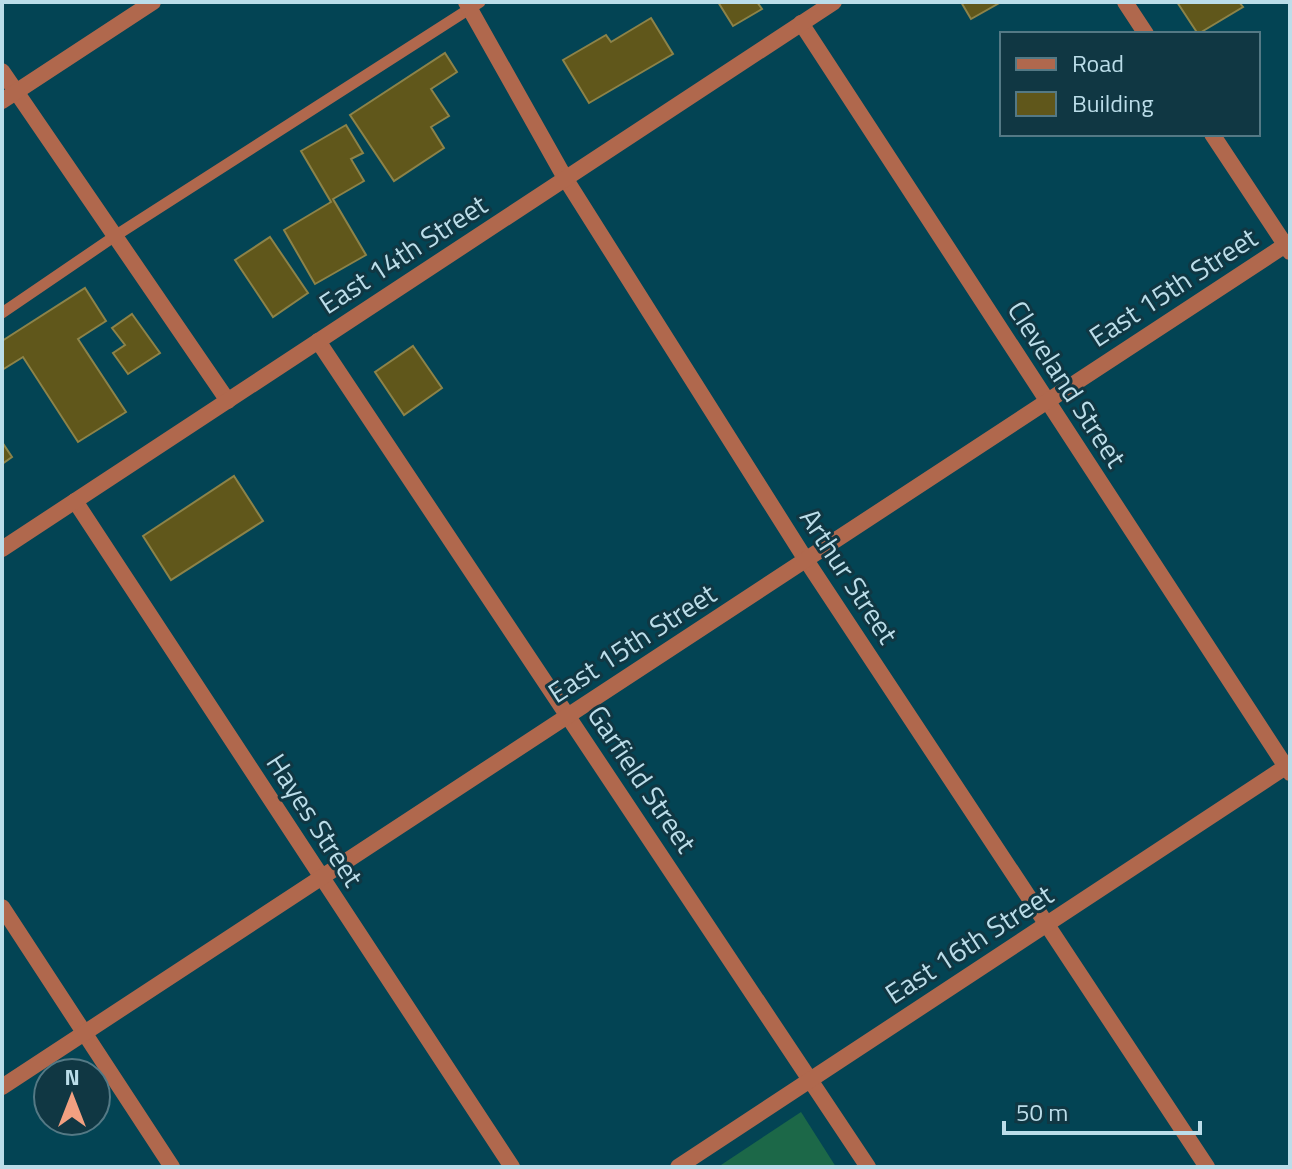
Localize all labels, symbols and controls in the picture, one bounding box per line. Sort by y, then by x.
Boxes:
legend [1000,32,1260,136]
text: Road [1072,45,1124,81]
text: Building [1072,85,1154,121]
street label: East 14th Street [310,183,496,324]
street label: East 15th Street [1080,216,1266,357]
street label: Cleveland Street [997,292,1138,476]
street label: Arthur Street [789,499,910,652]
street label: East 15th Street [539,572,725,713]
street label: Garfield Street [577,696,708,861]
street label: Hayes Street [256,744,375,895]
street label: East 16th Street [876,873,1062,1014]
north arrow [32,1057,112,1137]
text: N [64,1060,80,1094]
scale bar [1004,1085,1200,1135]
text: 50 m [1016,1094,1068,1130]

